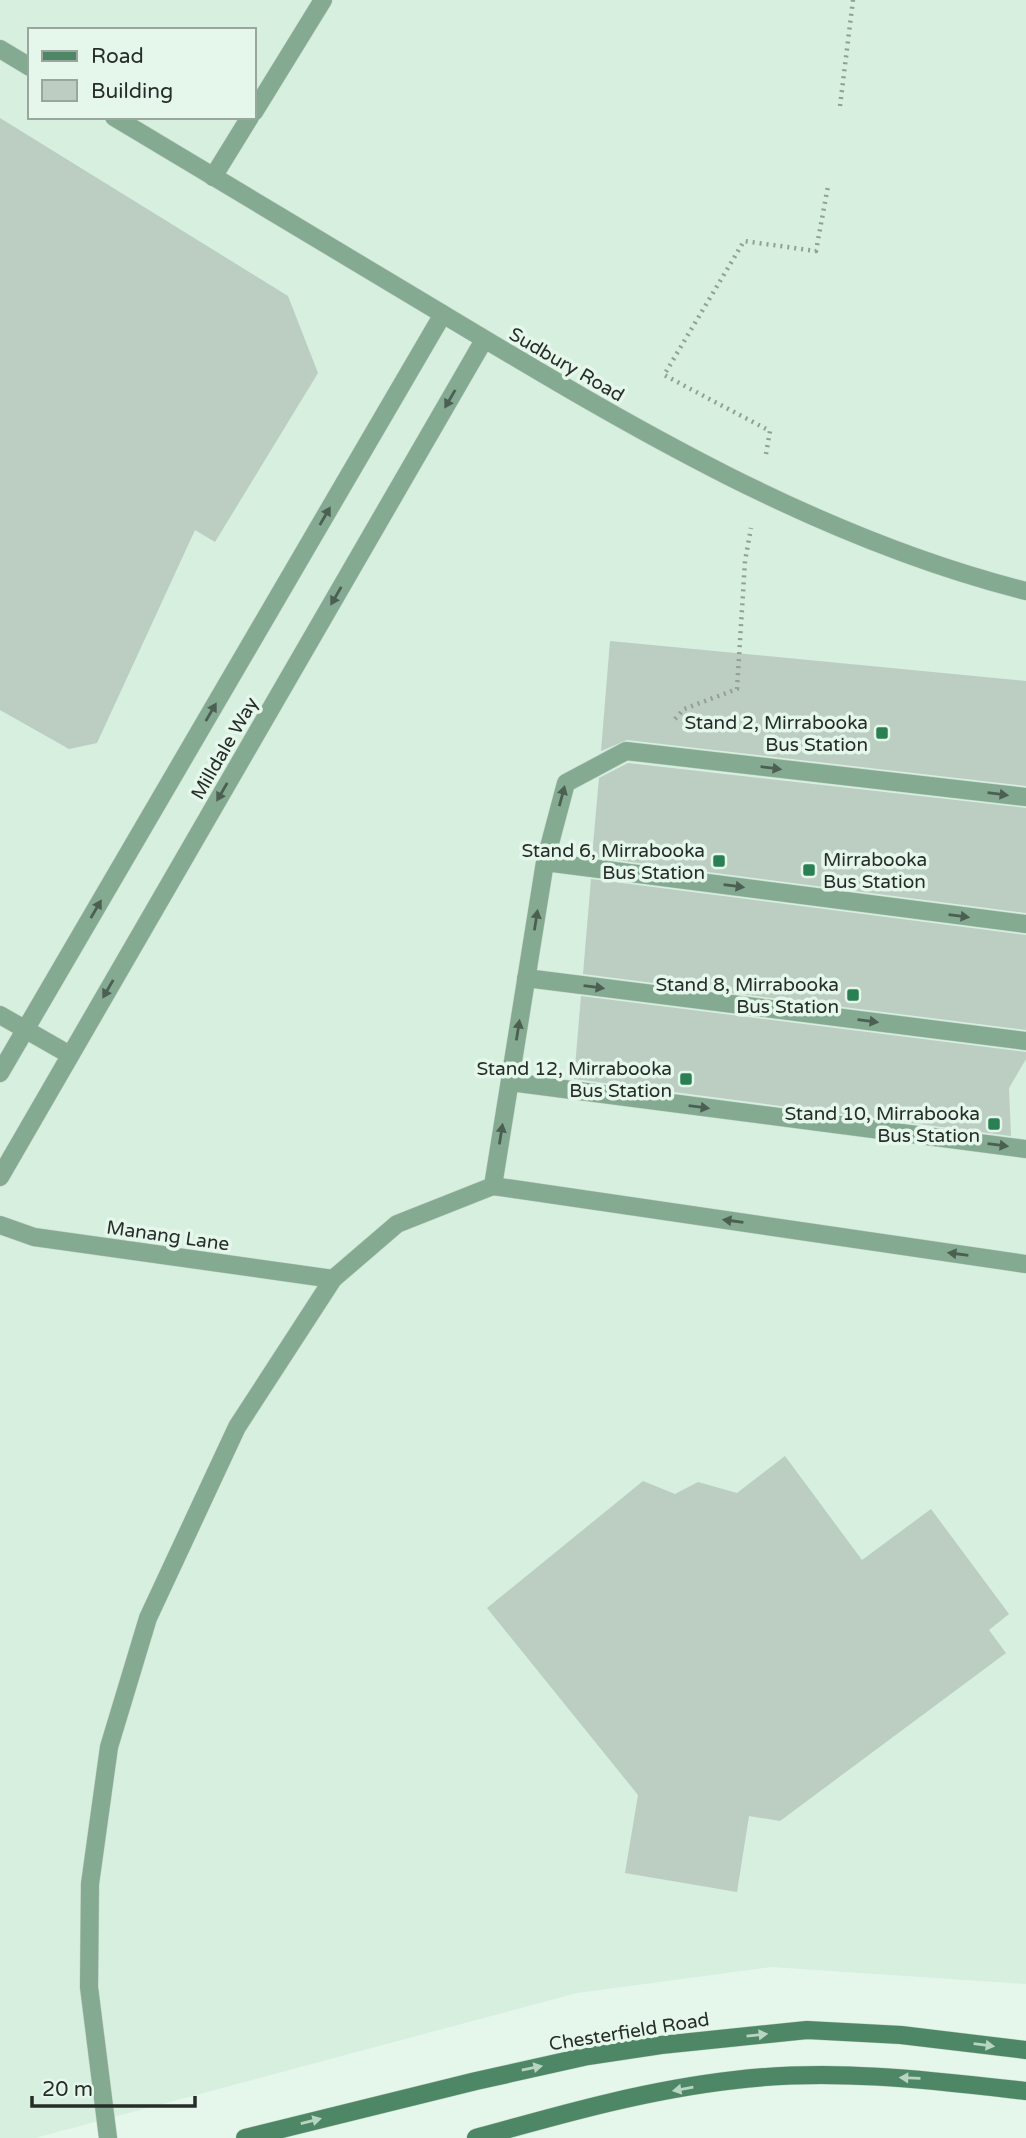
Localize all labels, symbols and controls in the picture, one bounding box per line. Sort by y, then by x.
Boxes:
legend [28,28,256,119]
text: Road [91,44,144,69]
text: Building [91,79,173,104]
street label: Sudbury Road [505,323,628,407]
one-way arrow [444,389,456,408]
one-way arrow [319,506,332,525]
one-way arrow [330,586,342,605]
street label: Milldale Way [187,693,263,804]
one-way arrow [205,703,217,722]
place label: Stand 2, Mirrabooka Bus Station [684,712,868,756]
marker: Stand 2, Mirrabooka Bus Station [874,725,890,741]
one-way arrow [761,763,783,774]
one-way arrow [216,783,228,802]
one-way arrow [558,785,568,806]
one-way arrow [987,789,1009,800]
place label: Stand 6, Mirrabooka Bus Station [521,840,705,884]
place label: Mirrabooka Bus Station [823,849,927,893]
marker: Stand 6, Mirrabooka Bus Station [711,853,727,869]
marker: Mirrabooka Bus Station [801,862,817,878]
one-way arrow [723,881,745,892]
one-way arrow [90,899,102,918]
one-way arrow [530,909,541,931]
one-way arrow [949,910,971,921]
place label: Stand 8, Mirrabooka Bus Station [655,974,839,1018]
one-way arrow [102,980,114,999]
one-way arrow [583,981,605,992]
marker: Stand 8, Mirrabooka Bus Station [845,987,861,1003]
one-way arrow [858,1016,880,1027]
one-way arrow [513,1019,524,1041]
place label: Stand 12, Mirrabooka Bus Station [476,1058,672,1102]
marker: Stand 12, Mirrabooka Bus Station [678,1071,694,1087]
one-way arrow [689,1101,711,1112]
place label: Stand 10, Mirrabooka Bus Station [784,1103,980,1147]
marker: Stand 10, Mirrabooka Bus Station [986,1116,1002,1132]
one-way arrow [496,1123,507,1145]
one-way arrow [987,1140,1009,1151]
street label: Manang Lane [105,1216,231,1255]
one-way arrow [722,1216,744,1227]
one-way arrow [947,1249,969,1260]
street label: Chesterfield Road [547,2008,711,2056]
one-way arrow [746,2029,768,2040]
one-way arrow [973,2040,995,2051]
one-way arrow [521,2062,543,2073]
scale bar [32,2064,194,2108]
one-way arrow [898,2073,920,2084]
text: 20 m [42,2077,93,2102]
one-way arrow [672,2084,694,2095]
one-way arrow [300,2115,322,2126]

